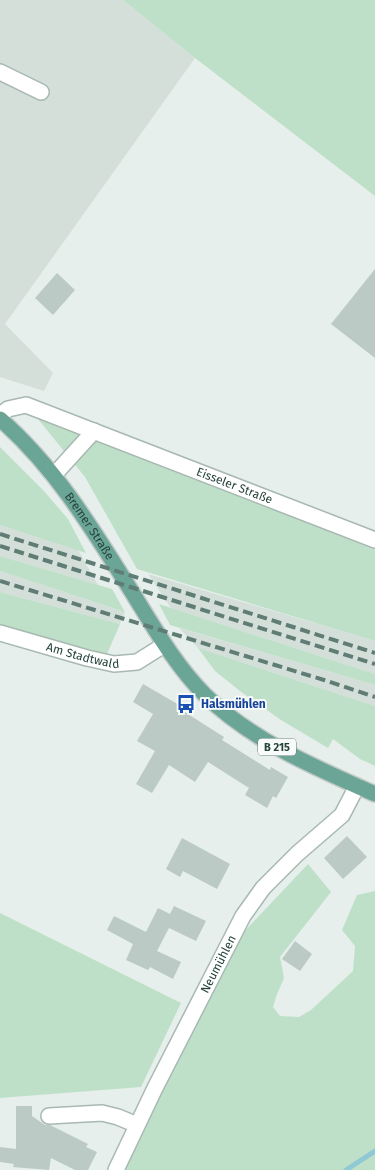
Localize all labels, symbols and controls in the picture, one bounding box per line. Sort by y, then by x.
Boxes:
street label: Eisseler Straße [194,465,275,507]
street label: Bremer Straße [62,490,117,562]
street label: Am Stadtwald [45,640,120,671]
bus stop icon: Halsmühlen [175,693,197,715]
place label: Halsmühlen [201,697,266,711]
road number: B 215 [258,739,296,756]
street label: Neumühlen [198,933,239,995]

